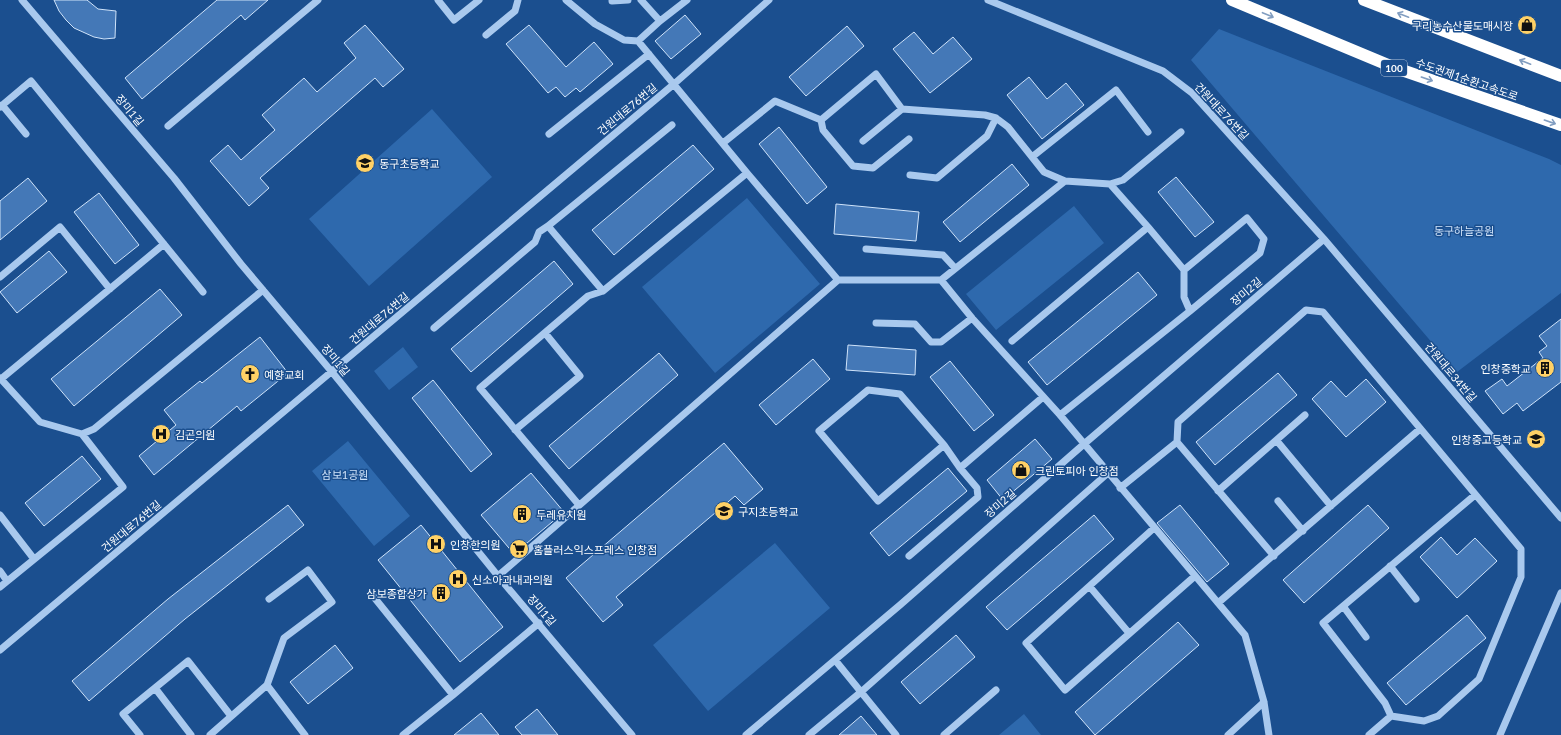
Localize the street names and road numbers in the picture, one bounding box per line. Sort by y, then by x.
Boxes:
street label: 수도권제1순환고속도로 [1414,55,1520,103]
road number: 100 [1381,60,1407,76]
street label: 건원대로76번길 [595,80,659,138]
street label: 건원대로76번길 [1192,80,1252,142]
street label: 장미1길 [113,92,147,128]
street label: 장미2길 [1228,274,1264,308]
street label: 건원대로76번길 [347,289,411,347]
street label: 건원대로34번길 [1422,340,1480,404]
street label: 장미1길 [319,342,353,378]
street label: 장미2길 [982,486,1018,520]
street label: 건원대로76번길 [99,497,163,555]
street label: 장미1길 [525,592,559,628]

